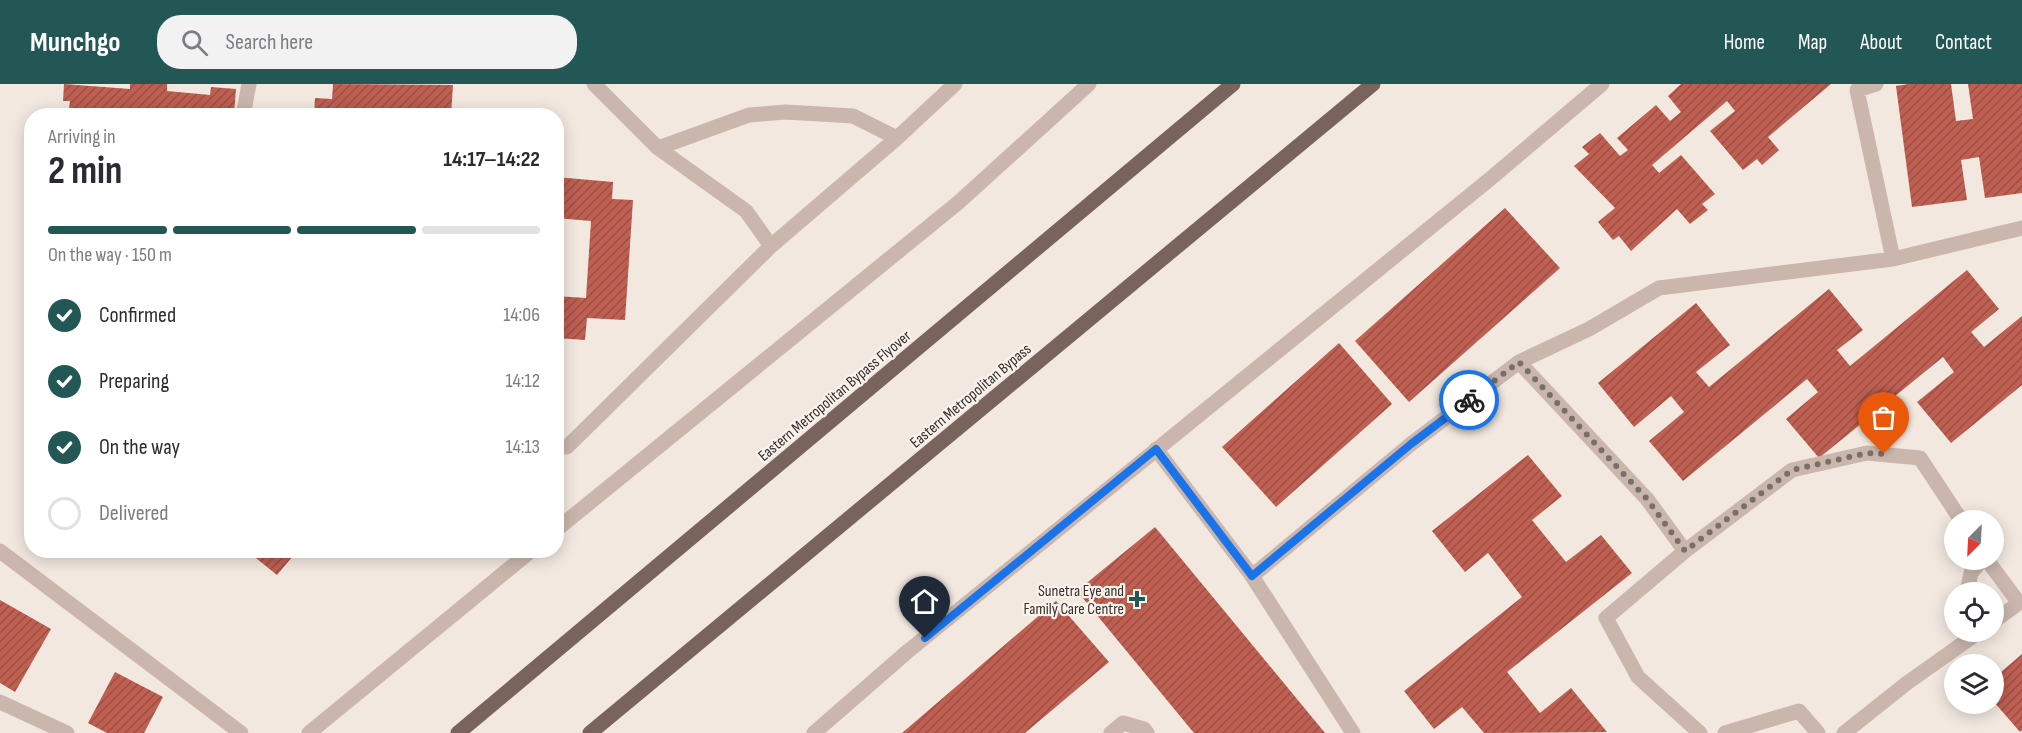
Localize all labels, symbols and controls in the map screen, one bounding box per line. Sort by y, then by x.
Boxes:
search box [157,15,577,69]
text: Munchgo [30,26,121,59]
icon: search [178,26,211,59]
text: Search here [226,29,313,56]
text: Home [1724,30,1765,55]
text: Map [1798,30,1827,55]
text: About [1860,30,1902,55]
text: Contact [1935,30,1992,55]
text: Arriving in [48,125,116,149]
text: 14:17–14:22 [443,146,540,173]
text: 2 min [48,148,122,195]
text: On the way · 150 m [48,243,172,267]
icon: check [48,299,81,332]
text: Confirmed [99,302,176,329]
text: 14:06 [503,303,540,327]
street label: Eastern Metropolitan Bypass Flyover [755,326,916,466]
street label: Eastern Metropolitan Bypass [907,340,1036,452]
icon: check [48,365,81,398]
text: Preparing [99,368,169,395]
text: 14:12 [505,369,540,393]
courier [1439,370,1499,430]
icon: bike [1453,384,1486,417]
pin [1858,392,1909,454]
icon: bag [1867,401,1900,434]
icon: check [48,431,81,464]
text: On the way [99,434,180,461]
text: 14:13 [505,435,540,459]
text: Delivered [99,500,168,527]
north arrow [1944,510,2004,570]
map controls [1944,510,2004,714]
pin [899,576,950,638]
place label: Sunetra Eye and Family Care Centre [1024,582,1124,619]
button: locate [1944,582,2004,642]
icon: home [908,585,941,618]
marker: Sunetra Eye and Family Care Centre [1128,590,1146,608]
button: layers [1944,654,2004,714]

